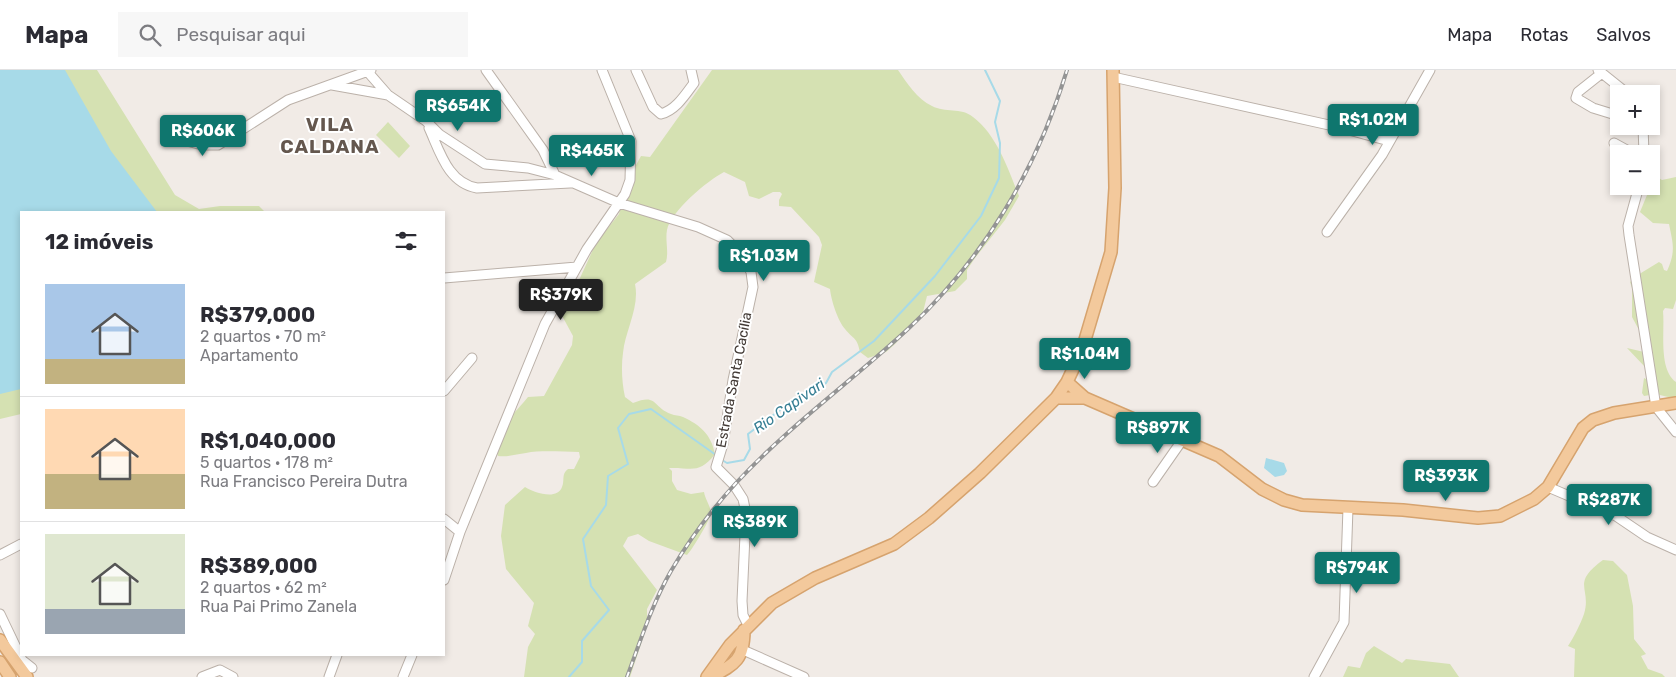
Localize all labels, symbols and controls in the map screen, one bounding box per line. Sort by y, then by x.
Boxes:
search box [118,12,468,57]
text: Mapa [25,21,88,49]
icon: search [136,21,164,49]
text: Pesquisar aqui [176,23,306,46]
text: Mapa [1447,24,1492,46]
text: Rotas [1520,24,1568,46]
text: Salvos [1596,24,1651,46]
map controls [1610,85,1660,195]
button: + [1610,85,1660,135]
pin: R$654K [417,90,499,132]
text: R$654K [426,96,490,115]
pin: R$1.02M [1327,104,1419,146]
text: R$1.02M [1339,110,1407,129]
district label: VILA CALDANA [280,113,380,158]
pin: R$606K [162,114,244,157]
text: R$606K [171,121,235,140]
pin: R$465K [551,134,633,177]
text: R$465K [560,141,624,160]
button: − [1610,145,1660,195]
icon: filters [392,227,420,255]
text: 12 imóveis [45,229,153,254]
pin: R$1.03M [718,240,810,282]
text: R$1.03M [730,246,798,265]
pin: R$379K [520,278,602,321]
text: R$379K [530,285,592,304]
text: R$379,000 [200,302,315,327]
icon: home [85,304,145,364]
street label: Estrada Santa Cacília [713,311,755,449]
text: 2 quartos · 70 m² [200,327,326,346]
pin: R$1.04M [1039,338,1131,380]
text: R$1.04M [1050,344,1120,363]
text: Apartamento [200,346,298,365]
water label: Rio Capivari [750,374,829,437]
pin: R$897K [1117,412,1199,454]
text: R$897K [1127,418,1189,437]
text: R$1,040,000 [200,428,336,453]
icon: home [85,429,145,489]
text: 5 quartos · 178 m² [200,453,333,472]
pin: R$393K [1405,460,1487,502]
text: R$393K [1414,466,1478,485]
text: Rua Francisco Pereira Dutra [200,472,408,491]
pin: R$287K [1568,484,1650,526]
text: R$287K [1578,490,1640,509]
pin: R$389K [714,506,796,548]
text: R$389K [723,512,787,531]
pin: R$794K [1316,552,1398,594]
text: R$389,000 [200,553,318,578]
icon: home [85,554,145,614]
text: R$794K [1326,558,1388,577]
text: 2 quartos · 62 m² [200,578,327,597]
text: Rua Pai Primo Zanela [200,597,357,616]

